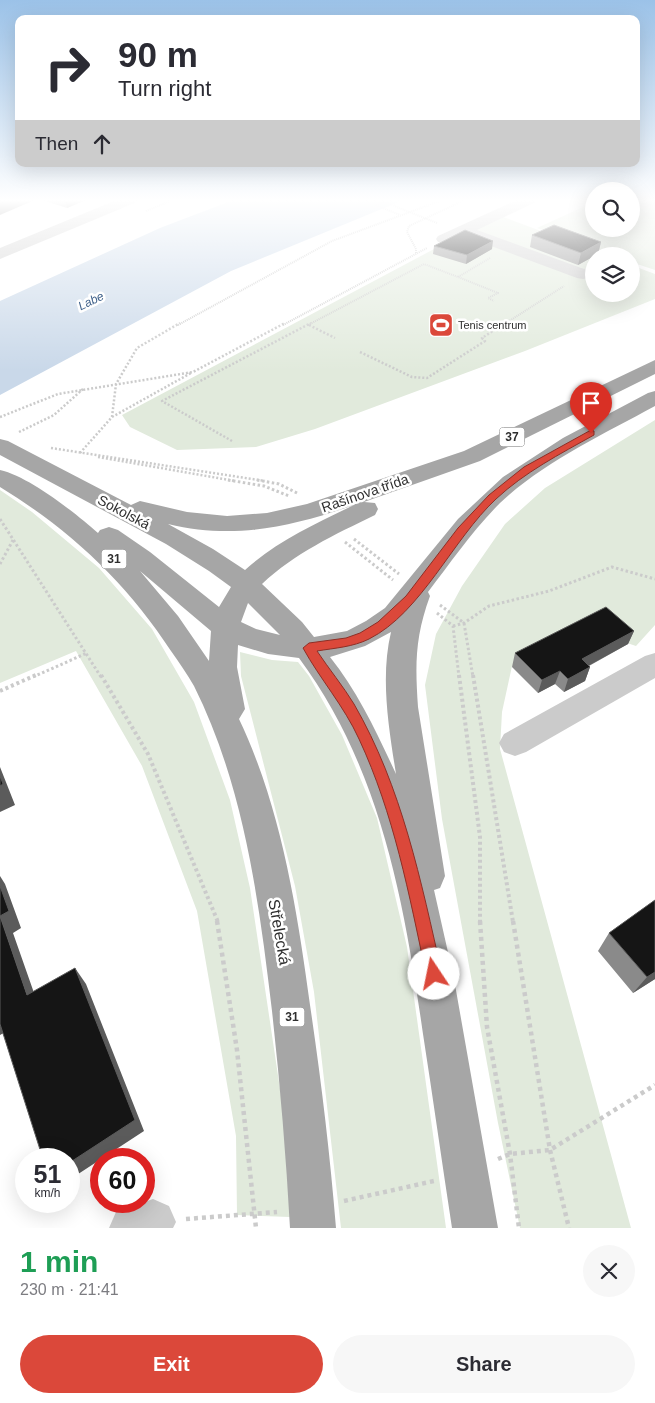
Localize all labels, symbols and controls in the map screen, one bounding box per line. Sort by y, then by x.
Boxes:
icon: right [35,35,100,100]
text: 90 m [118,35,198,74]
text: Turn right [118,76,211,101]
icon: ahead [88,130,116,158]
text: Then [35,133,78,154]
map controls [585,182,640,302]
button: search [585,182,640,237]
button: layers [585,247,640,302]
water label: Labe [76,289,106,313]
sports icon: Tenis centrum [428,312,454,338]
place label: Tenis centrum [458,319,526,331]
pin [570,382,612,433]
icon: arrive [577,389,605,417]
road number: 37 [500,428,524,447]
street label: Rašínova třída [319,471,411,515]
street label: Sokolská [95,492,153,532]
road number: 31 [102,550,126,568]
street label: Střelecká [265,898,294,967]
position arrow [407,947,459,999]
road number: 31 [280,1008,304,1026]
speed limit sign: 60 [90,1148,155,1213]
text: 51 [34,1160,61,1188]
text: km/h [34,1186,61,1200]
text: 1 min [20,1245,98,1278]
button: close [583,1245,635,1297]
text: 230 m · 21:41 [20,1281,119,1298]
button: Exit [20,1335,323,1393]
button: Share [333,1335,635,1393]

